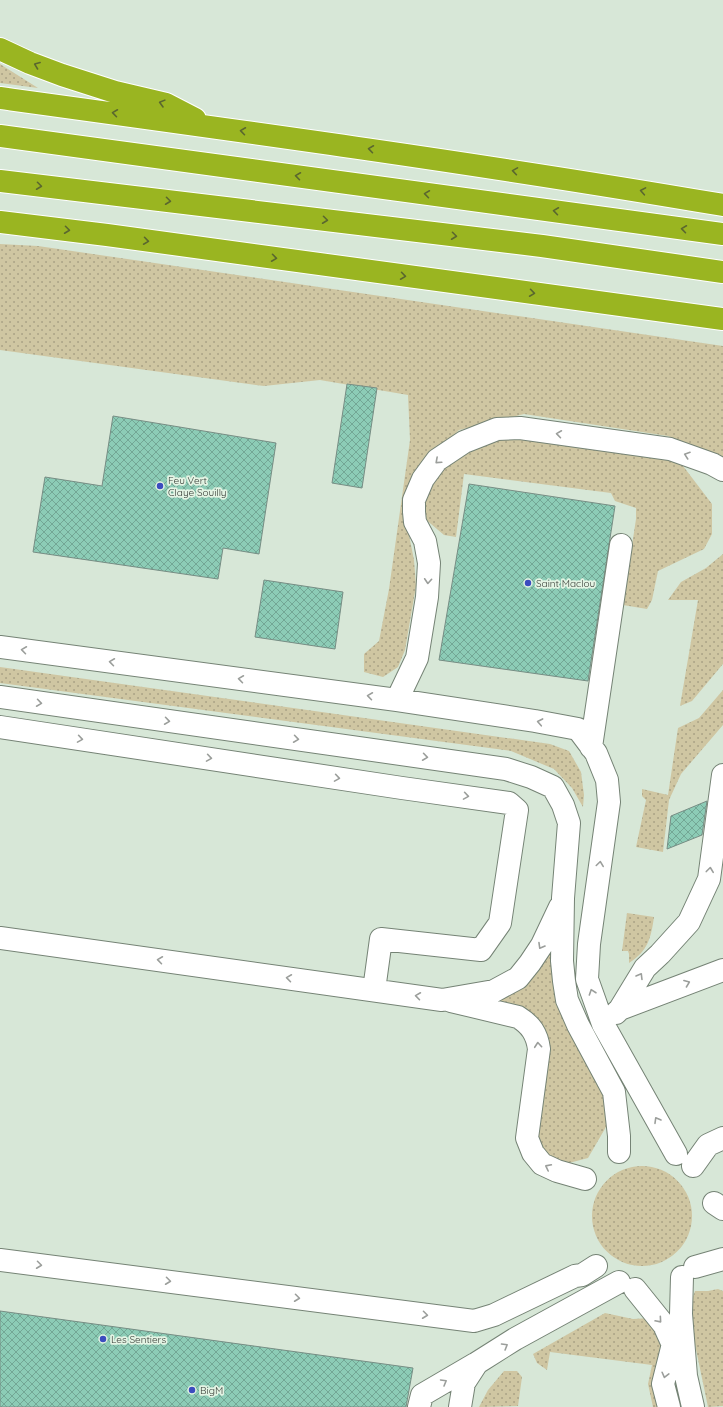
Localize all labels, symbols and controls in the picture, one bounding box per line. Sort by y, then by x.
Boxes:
one-way arrow [34,62,41,70]
one-way arrow [158,99,165,108]
one-way arrow [112,109,118,118]
one-way arrow [240,127,246,136]
one-way arrow [368,145,375,154]
one-way arrow [512,167,518,176]
one-way arrow [295,172,301,181]
one-way arrow [36,181,42,190]
one-way arrow [640,188,646,196]
one-way arrow [424,190,430,199]
one-way arrow [165,197,171,206]
one-way arrow [552,207,559,216]
one-way arrow [322,215,328,224]
one-way arrow [681,224,687,233]
one-way arrow [63,226,70,235]
one-way arrow [451,231,457,240]
one-way arrow [142,236,149,245]
one-way arrow [271,253,277,262]
one-way arrow [400,271,406,280]
one-way arrow [529,288,535,297]
one-way arrow [556,430,562,439]
one-way arrow [684,452,691,460]
one-way arrow [435,456,443,463]
place label: Feu Vert Claye Souilly [168,474,227,499]
marker: Feu Vert Claye Souilly [155,481,165,491]
one-way arrow [423,577,432,584]
place label: Saint Maclou [536,577,595,590]
marker: Saint Maclou [523,578,533,588]
one-way arrow [21,646,27,655]
one-way arrow [109,658,115,667]
one-way arrow [238,675,244,684]
one-way arrow [367,692,373,701]
one-way arrow [36,698,42,707]
one-way arrow [164,716,170,725]
one-way arrow [537,718,543,726]
one-way arrow [77,734,83,743]
one-way arrow [293,734,299,743]
one-way arrow [422,752,428,761]
one-way arrow [206,753,212,762]
one-way arrow [334,773,340,782]
one-way arrow [463,791,469,800]
one-way arrow [595,861,604,867]
one-way arrow [706,867,715,873]
one-way arrow [539,942,546,949]
one-way arrow [157,956,163,965]
one-way arrow [635,973,643,980]
one-way arrow [286,974,292,983]
one-way arrow [684,980,691,988]
one-way arrow [588,989,597,996]
one-way arrow [414,992,421,1001]
one-way arrow [533,1042,542,1049]
one-way arrow [654,1117,662,1124]
one-way arrow [545,1164,552,1172]
one-way arrow [36,1260,42,1269]
one-way arrow [165,1276,171,1285]
one-way arrow [293,1293,300,1302]
one-way arrow [422,1310,428,1319]
one-way arrow [655,1315,662,1322]
place label: Les Sentiers [111,1333,166,1346]
marker: Les Sentiers [98,1334,108,1344]
one-way arrow [501,1343,508,1350]
one-way arrow [662,1372,670,1379]
one-way arrow [440,1379,447,1386]
place label: BigM [200,1384,223,1397]
marker: BigM [187,1385,197,1395]

